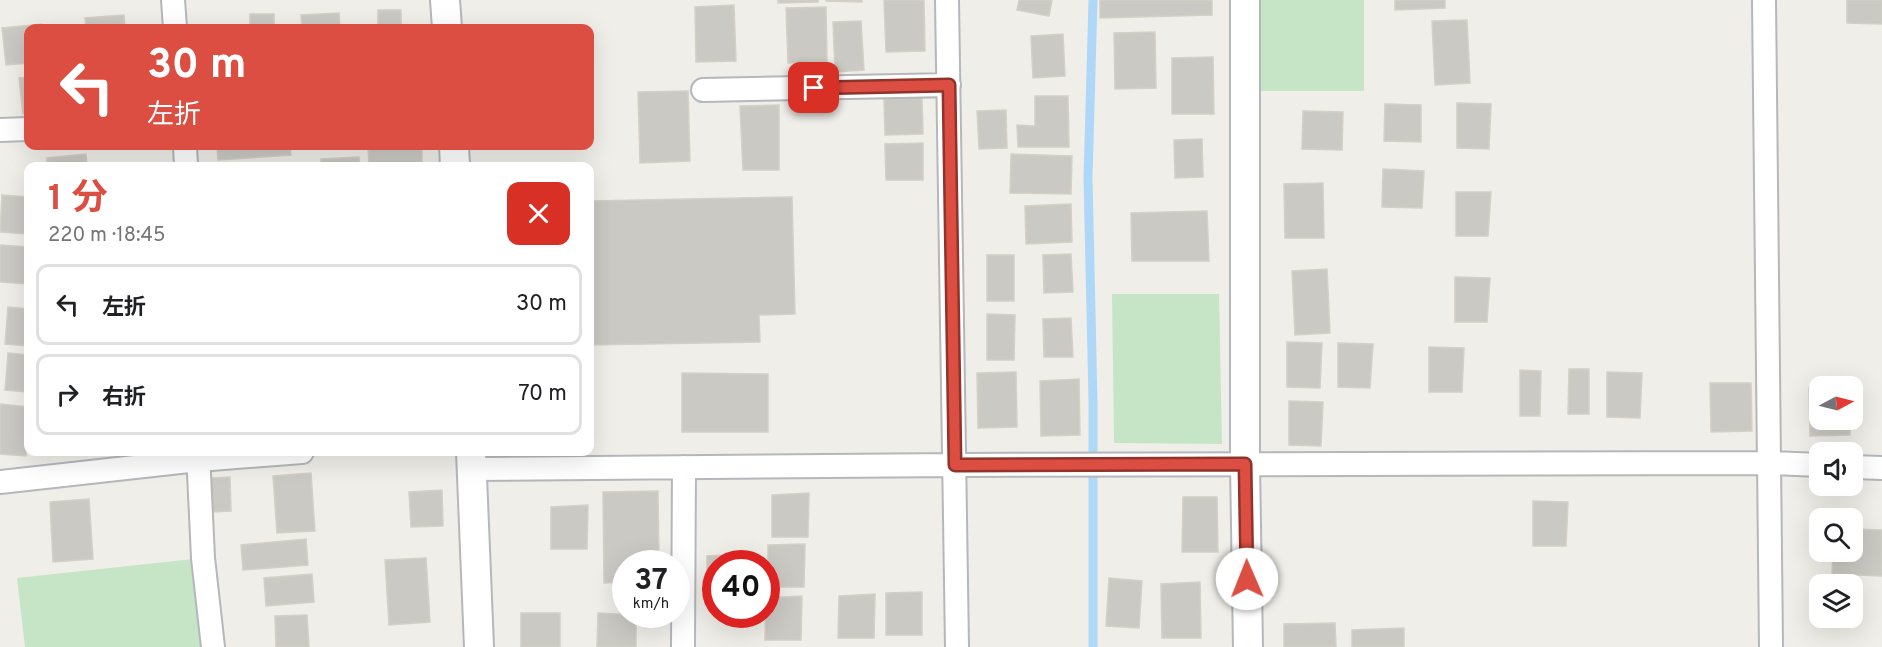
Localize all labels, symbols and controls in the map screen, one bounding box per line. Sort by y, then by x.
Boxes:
text: 30 m [147,40,246,93]
icon: left [48,48,126,126]
pin [788,62,839,113]
icon: arrive [797,71,830,104]
text: 左折 [147,99,201,133]
text: 1 分 [48,177,107,223]
button: close [507,182,570,245]
text: 220 m · 18:45 [48,223,165,249]
icon: left [51,288,84,321]
text: 30 m [516,291,567,318]
text: 左折 [102,295,146,322]
north arrow [1809,376,1863,430]
map controls [1809,376,1863,628]
icon: right [51,378,84,411]
text: 70 m [518,381,567,408]
text: 右折 [102,385,146,412]
button: sound [1809,442,1863,496]
button: search [1809,508,1863,562]
position arrow [1215,547,1279,611]
speed limit sign: 40 [702,550,780,628]
text: 37 [634,563,668,600]
button: layers [1809,574,1863,628]
text: km/h [633,595,669,614]

